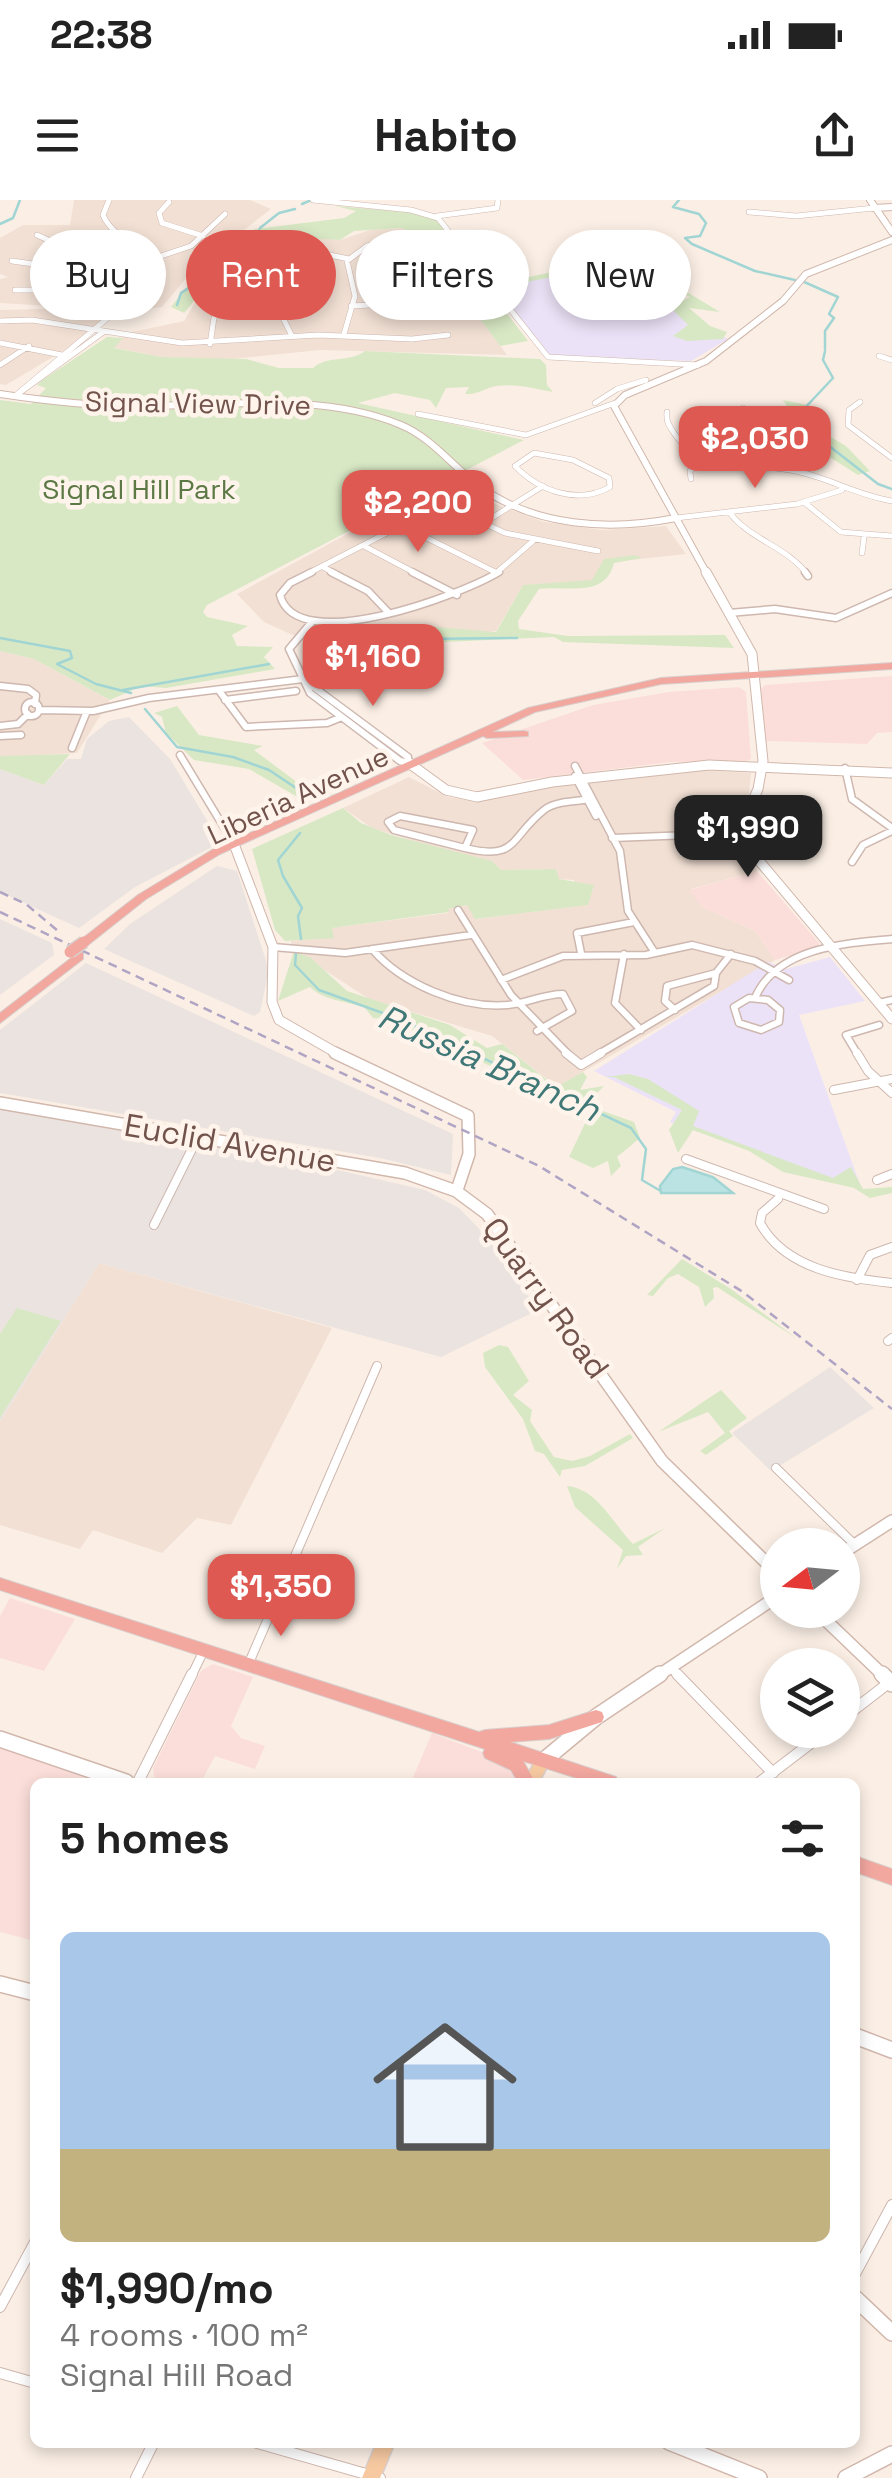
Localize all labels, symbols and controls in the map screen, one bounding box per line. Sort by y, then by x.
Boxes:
text: 22:38 [50,11,152,59]
text: Habito [374,107,518,164]
icon: menu [30,108,85,163]
icon: share [807,108,862,163]
chip: Buy [30,230,166,320]
chip: Rent [186,230,336,320]
chip: Filters [356,230,529,320]
chip: New [549,230,691,320]
street label: Signal View Drive [85,383,311,423]
pin: $2,030 [674,406,836,491]
text: $2,030 [701,418,809,458]
pin: $2,200 [337,470,499,555]
park label: Signal Hill Park [42,471,236,507]
text: $2,200 [364,482,472,522]
pin: $1,160 [292,624,454,709]
text: $1,160 [325,636,421,676]
street label: Liberia Avenue [202,737,394,853]
pin: $1,990 [667,795,829,880]
text: $1,990 [696,807,800,847]
water label: Russia Branch [371,995,607,1132]
street label: Euclid Avenue [121,1105,339,1181]
street label: Quarry Road [474,1209,618,1387]
north arrow [760,1528,860,1628]
map controls [760,1528,860,1748]
pin: $1,350 [200,1554,362,1639]
text: $1,350 [230,1566,332,1606]
button: layers [760,1648,860,1748]
icon: filters [775,1811,830,1866]
text: 5 homes [60,1812,230,1865]
icon: home [355,1997,535,2177]
text: $1,990/mo [60,2262,274,2315]
text: 4 rooms · 100 m² [60,2315,308,2355]
text: Signal Hill Road [60,2355,293,2395]

